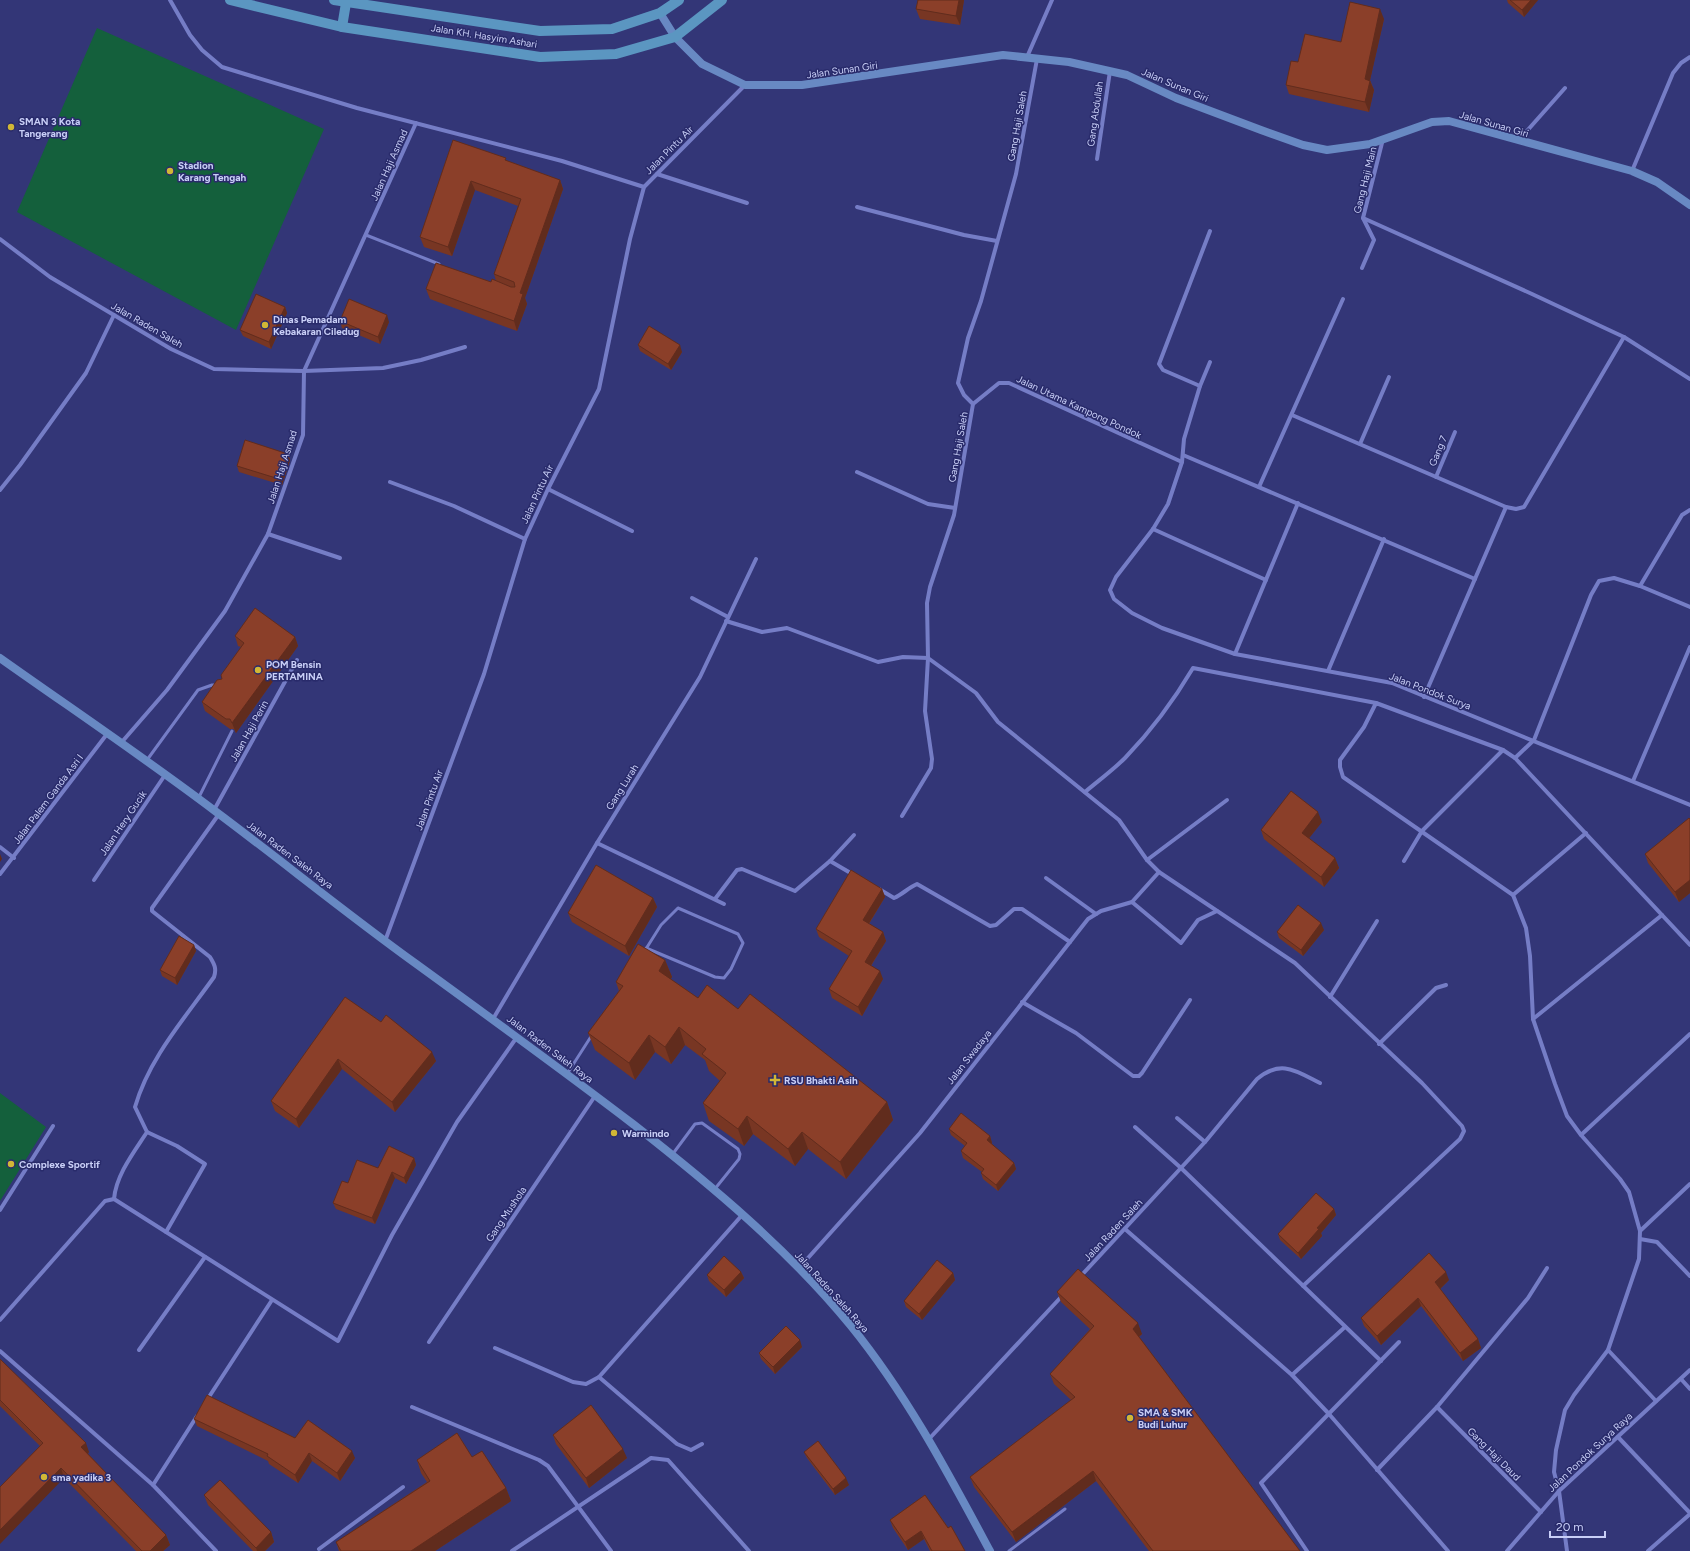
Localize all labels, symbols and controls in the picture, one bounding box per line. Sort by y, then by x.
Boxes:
street label: Jalan KH. Hasyim Ashari [430,21,538,51]
street label: Jalan Sunan Giri [806,59,878,81]
street label: Jalan Sunan Giri [1139,65,1211,105]
street label: Gang Abdullah [1084,80,1106,147]
street label: Gang Haji Saleh [1004,89,1030,162]
street label: Jalan Sunan Giri [1458,108,1530,140]
place label: SMAN 3 Kota Tangerang [19,115,80,140]
marker: SMAN 3 Kota Tangerang [6,122,16,132]
street label: Jalan Pintu Air [642,122,697,177]
street label: Jalan Haji Asmad [367,127,411,203]
street label: Gang Haji Main [1350,145,1380,215]
place label: Stadion Karang Tengah [178,159,247,184]
marker: Stadion Karang Tengah [165,166,175,176]
street label: Jalan Raden Saleh [109,299,186,351]
place label: Dinas Pemadam Kebakaran Ciledug [273,313,359,338]
marker: Dinas Pemadam Kebakaran Ciledug [260,320,270,330]
street label: Jalan Utama Kampong Pondok [1014,372,1144,442]
street label: Gang Haji Saleh [945,410,971,483]
street label: Jalan Haji Asmad [264,428,300,505]
street label: Gang 7 [1426,433,1450,468]
street label: Jalan Pintu Air [518,462,557,526]
place label: POM Bensin PERTAMINA [266,658,324,683]
marker: POM Bensin PERTAMINA [253,665,263,675]
street label: Jalan Pondok Surya [1387,669,1473,713]
street label: Jalan Haji Perin [227,698,271,764]
street label: Jalan Palem Ganda Asri I [10,752,86,846]
street label: Gang Lurah [603,761,641,812]
street label: Jalan Pintu Air [412,767,446,832]
street label: Jalan Hery Gucik [97,788,150,858]
street label: Jalan Raden Saleh Raya [244,818,336,892]
street label: Jalan Raden Saleh Raya [504,1012,596,1086]
street label: Jalan Swadaya [944,1027,994,1087]
marker: RSU Bhakti Asih [769,1074,781,1086]
place label: RSU Bhakti Asih [784,1074,858,1087]
place label: Warmindo [622,1127,670,1140]
marker: Warmindo [609,1128,619,1138]
place label: Complexe Sportif [19,1158,100,1171]
marker: Complexe Sportif [6,1159,16,1169]
street label: Gang Mushola [483,1184,529,1244]
street label: Jalan Raden Saleh [1081,1196,1146,1264]
street label: Jalan Raden Saleh Raya [792,1249,872,1335]
place label: SMA & SMK Budi Luhur [1138,1406,1193,1431]
street label: Jalan Pondok Surya Raya [1545,1409,1635,1495]
marker: SMA & SMK Budi Luhur [1125,1413,1135,1423]
street label: Gang Haji Daud [1465,1425,1523,1483]
place label: sma yadika 3 [52,1471,111,1484]
marker: sma yadika 3 [39,1472,49,1482]
scale bar [1550,1513,1605,1539]
text: 20 m [1556,1520,1584,1534]

